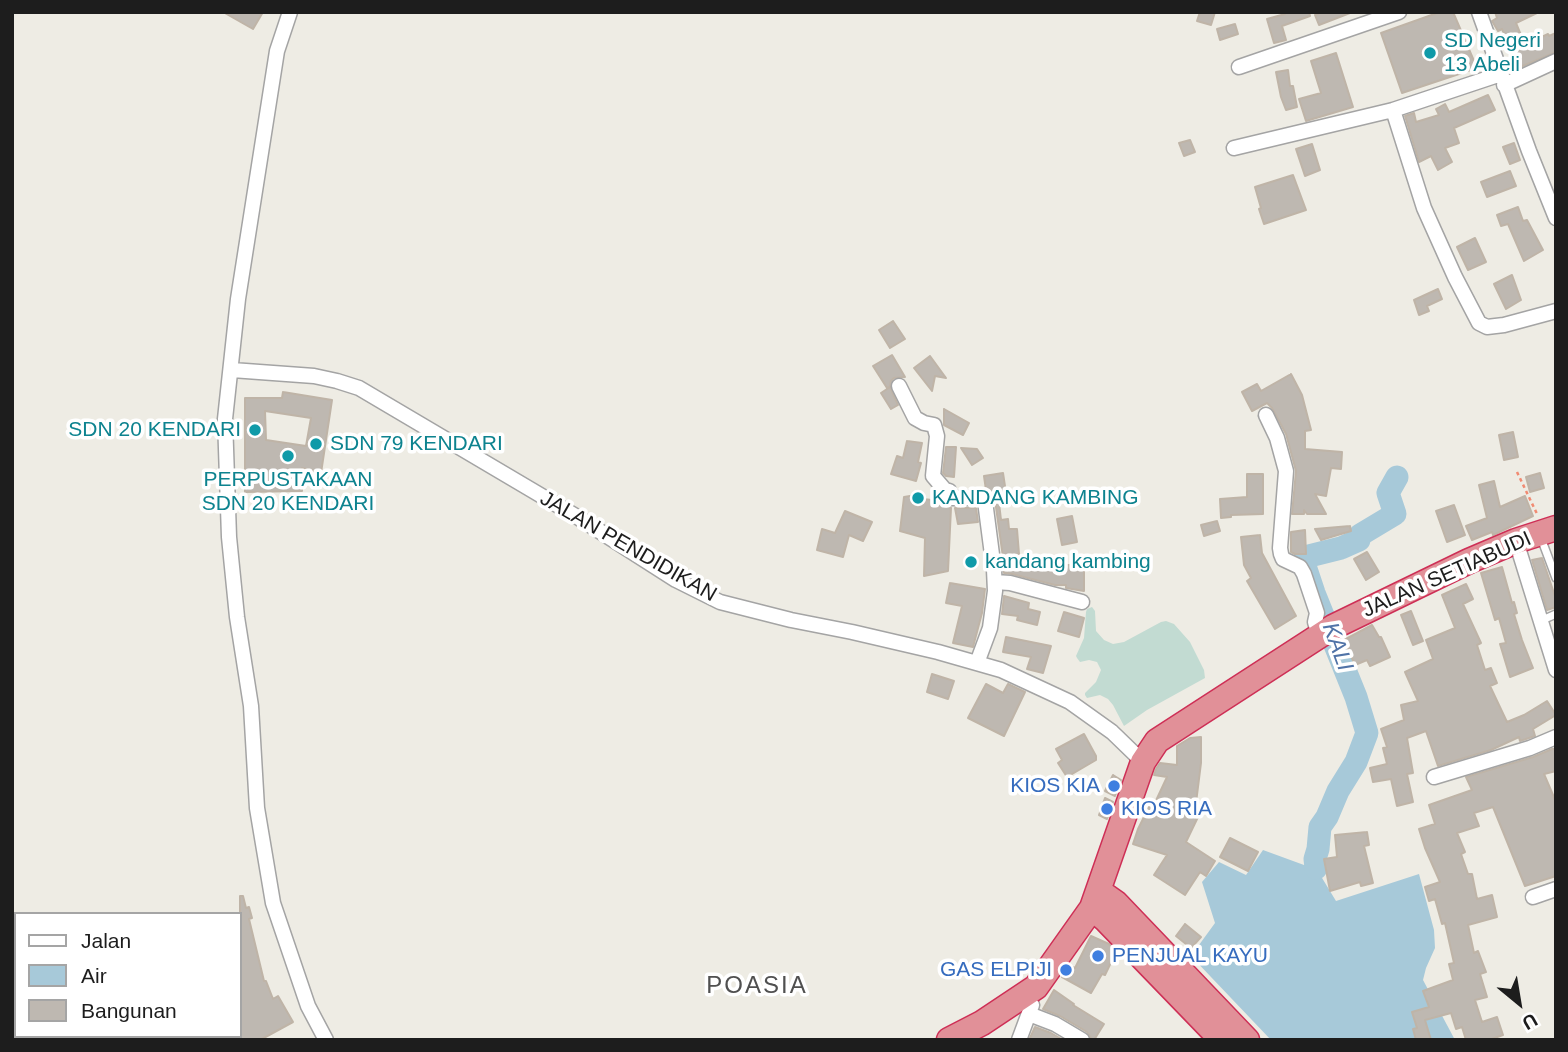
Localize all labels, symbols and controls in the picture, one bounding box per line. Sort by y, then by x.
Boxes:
place label: SD Negeri 13 Abeli [1444,28,1541,78]
marker: SD Negeri 13 Abeli [1422,45,1438,61]
place label: SDN 20 KENDARI [68,417,241,443]
marker: SDN 20 KENDARI [247,422,263,438]
place label: SDN 79 KENDARI [330,431,503,457]
marker: SDN 79 KENDARI [308,436,324,452]
marker: PERPUSTAKAAN SDN 20 KENDARI [280,448,296,464]
place label: PERPUSTAKAAN SDN 20 KENDARI [202,467,374,517]
place label: KANDANG KAMBING [932,485,1139,511]
street label: JALAN PENDIDIKAN [535,486,721,608]
marker: KANDANG KAMBING [910,490,926,506]
street label: JALAN SETIABUDI [1359,526,1535,624]
place label: kandang kambing [985,549,1151,575]
marker: kandang kambing [963,554,979,570]
water label: KALI [1316,619,1358,675]
place label: KIOS KIA [1010,773,1100,799]
marker: KIOS KIA [1106,778,1122,794]
place label: KIOS RIA [1121,796,1212,822]
marker: KIOS RIA [1099,801,1115,817]
legend [14,912,242,1038]
text: Jalan [81,929,131,952]
place label: PENJUAL KAYU [1112,943,1268,969]
marker: PENJUAL KAYU [1090,948,1106,964]
place label: GAS ELPIJI [940,957,1052,983]
marker: GAS ELPIJI [1058,962,1074,978]
text: Air [81,964,107,987]
north arrow [1484,968,1554,1038]
district label: POASIA [707,972,807,1000]
text: Bangunan [81,999,177,1022]
text: U [1519,1009,1541,1034]

